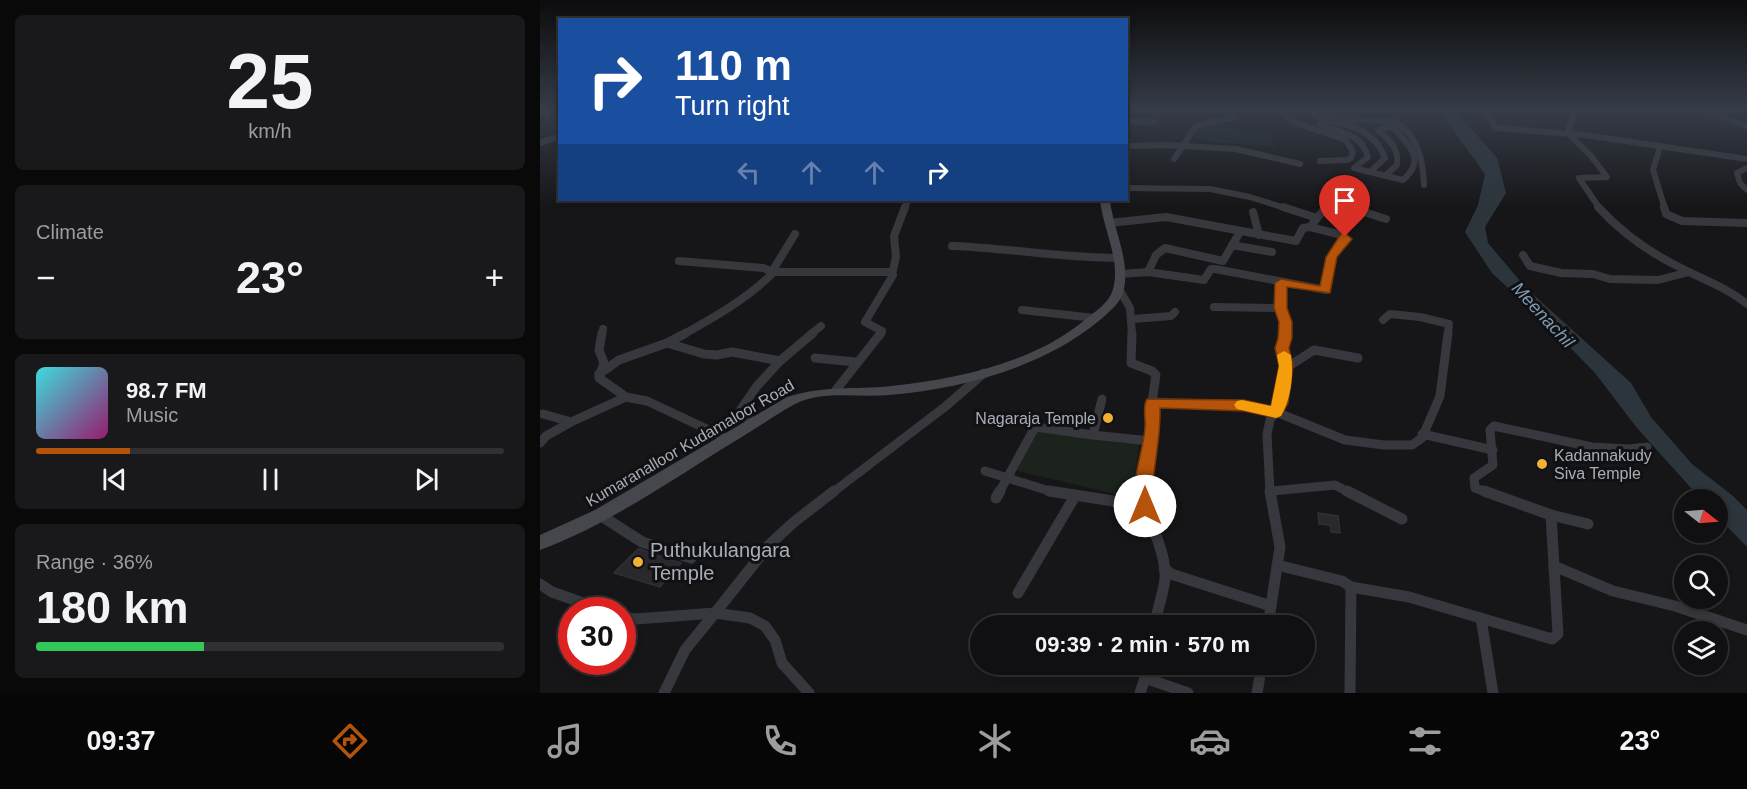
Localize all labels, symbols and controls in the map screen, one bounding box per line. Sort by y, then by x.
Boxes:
text: 25 [227,37,313,125]
icon: right [576,42,654,120]
text: 110 m [675,42,792,89]
text: Turn right [675,91,790,121]
text: km/h [248,120,292,142]
icon: left [732,156,765,189]
icon: ahead [795,156,828,189]
icon: ahead [858,156,891,189]
icon: right [921,156,954,189]
pin [1319,175,1370,237]
icon: arrive [1328,184,1361,217]
text: Climate [36,221,104,243]
text: 23° [236,252,304,303]
text: − [36,259,55,296]
text: + [485,259,504,296]
water label: Meenachil [1508,278,1579,353]
street label: Kumaranalloor Kudamaloor Road [583,376,797,510]
text: 98.7 FM [126,378,207,403]
text: Music [126,404,178,426]
place label: Nagaraja Temple [975,410,1096,427]
marker: Nagaraja Temple [1101,411,1115,425]
place label: Kadannakudy Siva Temple [1554,447,1652,482]
marker: Kadannakudy Siva Temple [1535,457,1549,471]
icon: previous [98,463,131,496]
icon: pause [254,463,287,496]
icon: next [410,463,443,496]
position arrow [1113,474,1177,538]
north arrow [1674,489,1728,543]
map controls [1674,489,1728,675]
place label: Puthukulangara Temple [650,539,791,584]
text: Range · 36% [36,551,153,573]
marker: Puthukulangara Temple [631,555,645,569]
button: search [1674,555,1728,609]
text: 180 km [36,582,189,633]
speed limit sign: 30 [558,597,636,675]
button: layers [1674,621,1728,675]
text: 09:39 · 2 min · 570 m [1035,632,1250,657]
icon: directions [329,720,371,762]
icon: music [544,720,586,762]
icon: phone [759,720,801,762]
icon: climate [974,720,1016,762]
icon: car [1189,720,1231,762]
icon: filters [1404,720,1446,762]
text: 09:37 [87,726,156,756]
text: 23° [1620,726,1660,756]

